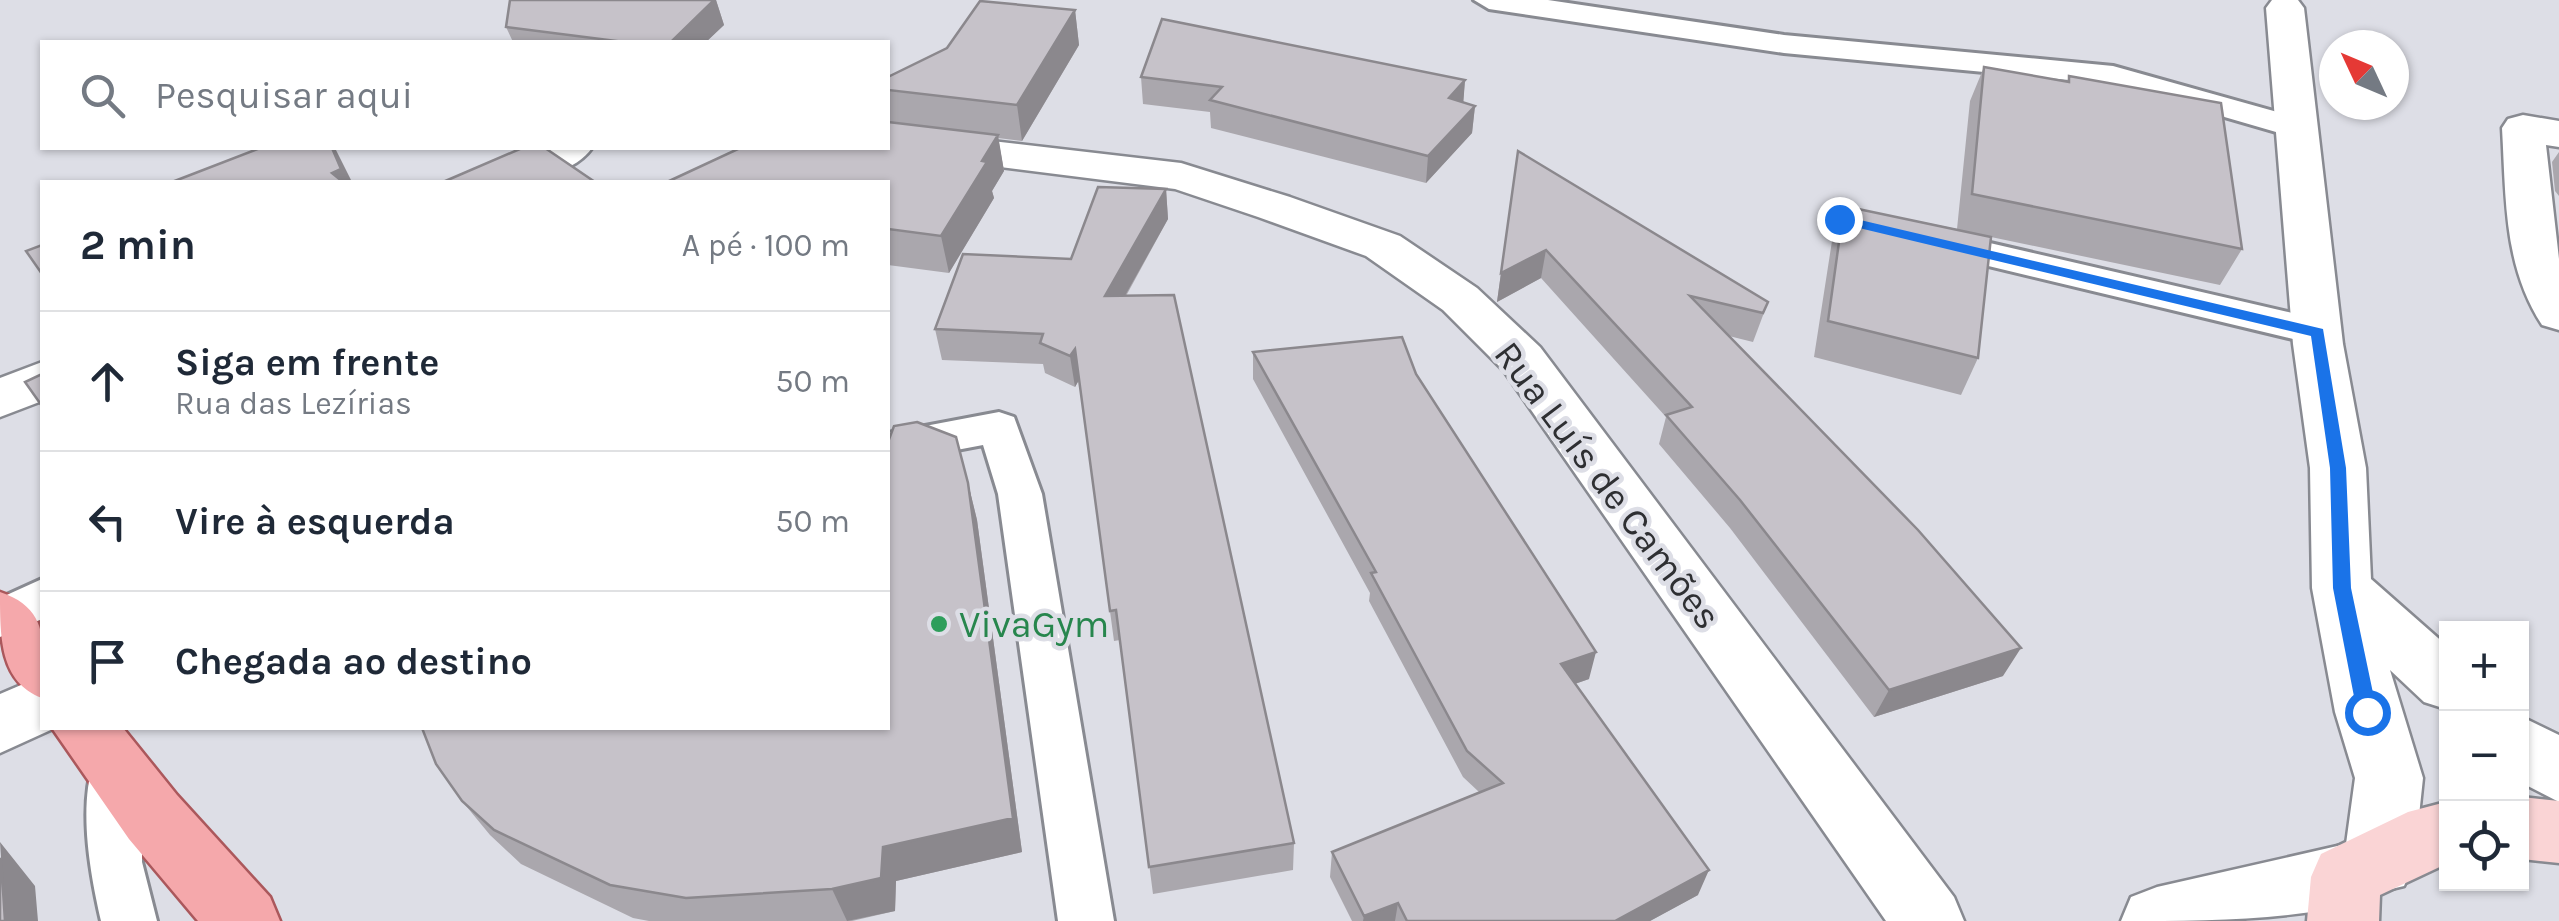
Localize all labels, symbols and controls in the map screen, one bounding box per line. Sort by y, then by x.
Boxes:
north arrow [2319,30,2409,120]
search box [40,40,890,150]
icon: search [75,68,130,123]
text: Pesquisar aqui [155,73,413,118]
route end [1817,197,1863,243]
text: 2 min [80,220,196,270]
text: A pé · 100 m [682,227,850,264]
street label: Rua Luís de Camões [1485,333,1730,638]
text: Siga em frente [175,340,439,385]
icon: ahead [80,354,135,409]
text: 50 m [775,363,850,400]
text: Rua das Lezírias [175,385,412,422]
icon: left [80,494,135,549]
text: Vire à esquerda [175,499,455,544]
text: 50 m [775,503,850,540]
place label: VivaGym [959,602,1109,647]
marker: VivaGym [928,613,950,635]
map controls [2439,621,2529,891]
button: + [2439,621,2529,711]
icon: arrive [80,634,135,689]
text: Chegada ao destino [175,639,532,684]
route start [2345,690,2391,736]
button: − [2439,711,2529,801]
button: locate [2439,801,2529,891]

